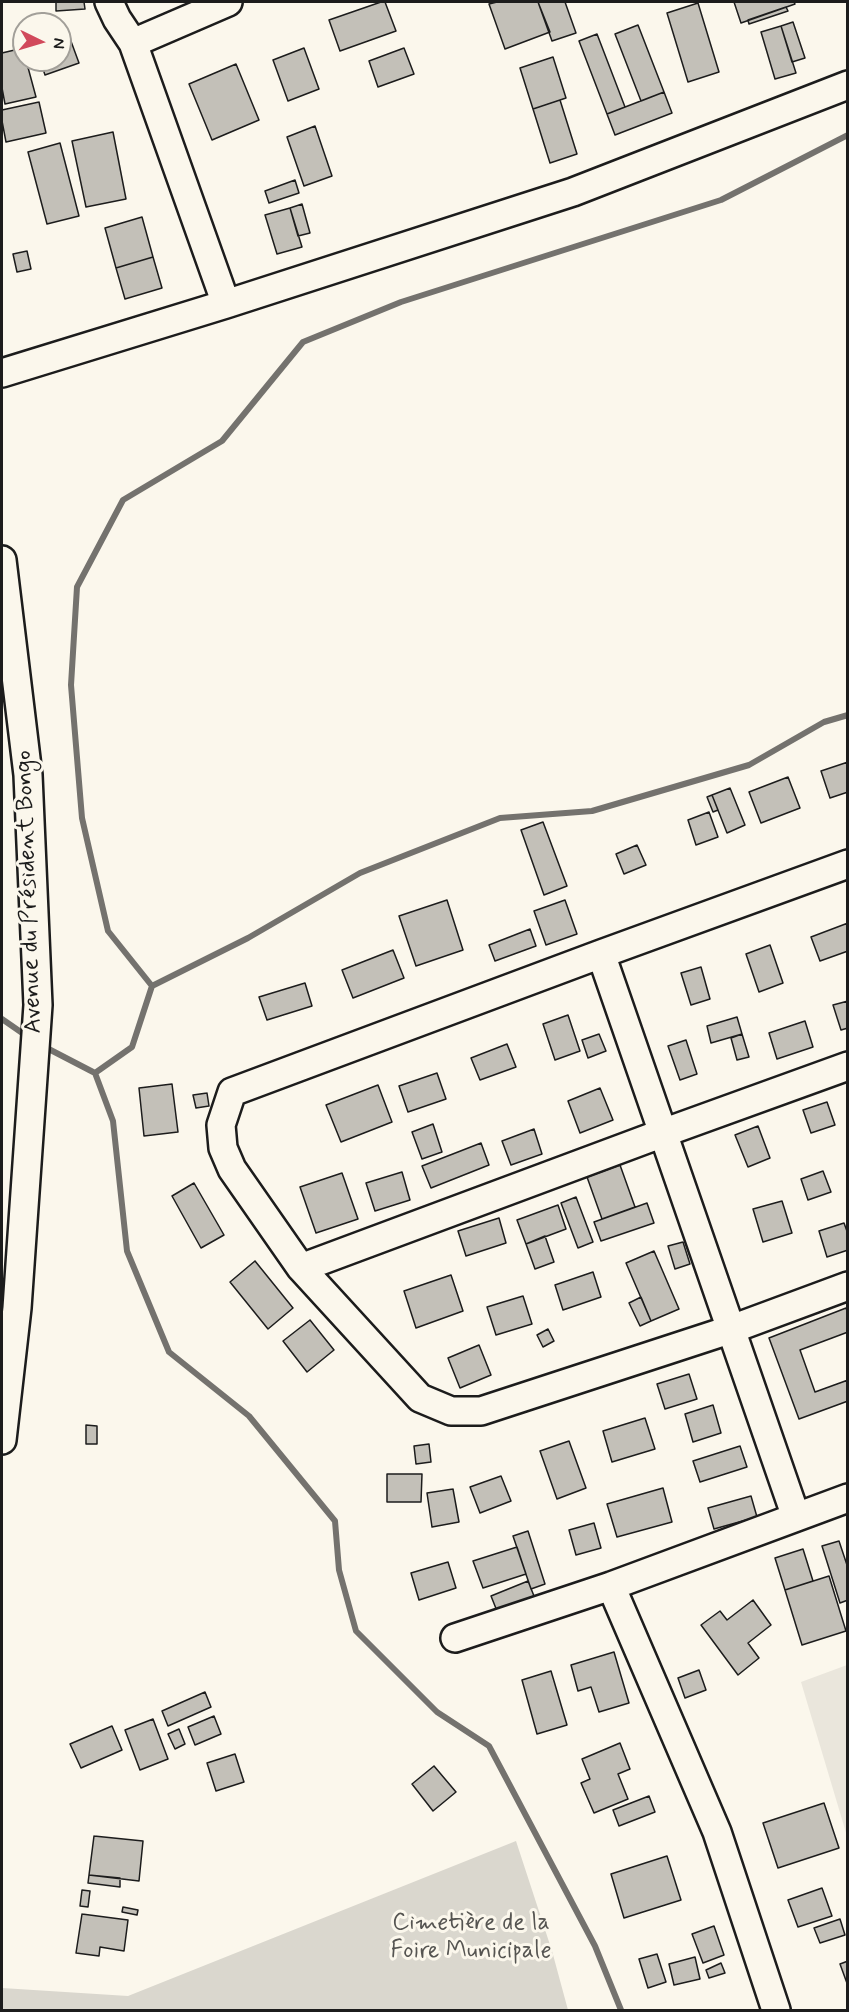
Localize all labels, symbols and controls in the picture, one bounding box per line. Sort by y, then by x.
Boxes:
north arrow [12,12,72,72]
text: N [48,37,69,50]
street label: Avenue du Président Bongo [11,750,49,1034]
park label: Cimetière de la Foire Municipale [390,1910,552,1966]

